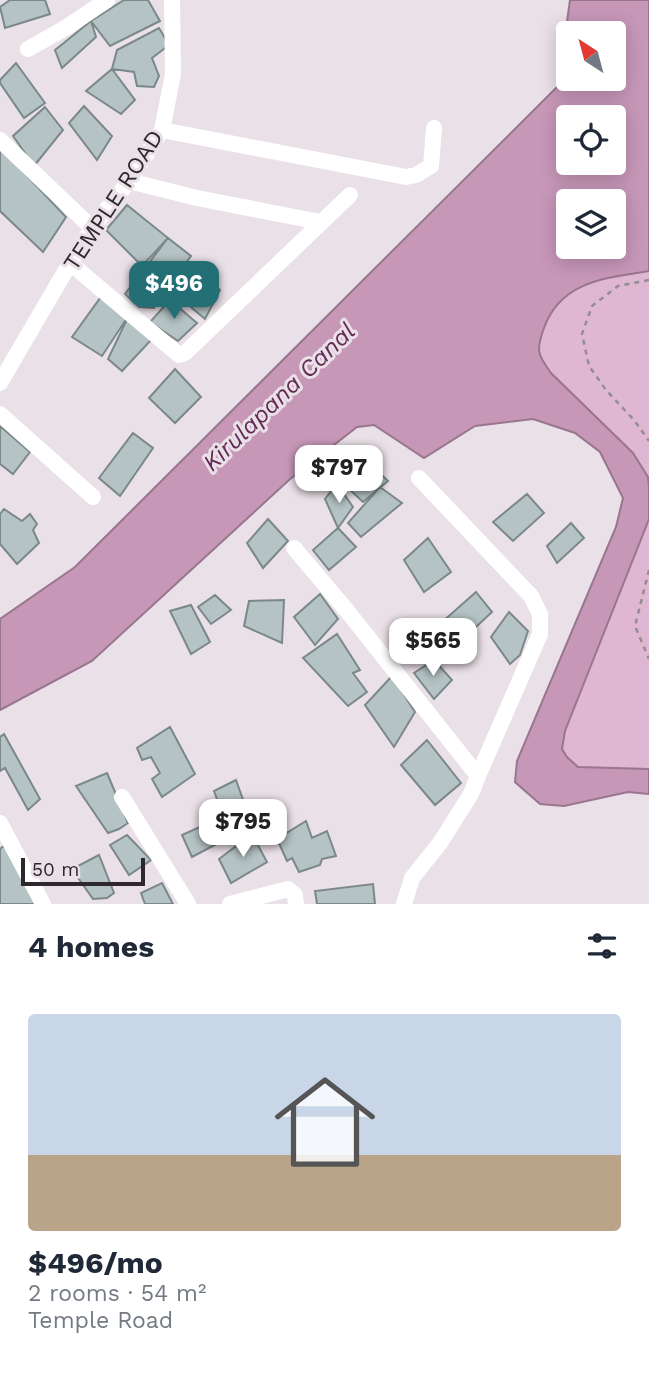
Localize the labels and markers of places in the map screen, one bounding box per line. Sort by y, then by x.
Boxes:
pin: $496 [133,262,215,321]
pin: $797 [298,446,380,505]
pin: $565 [392,618,474,678]
pin: $795 [202,800,284,859]

